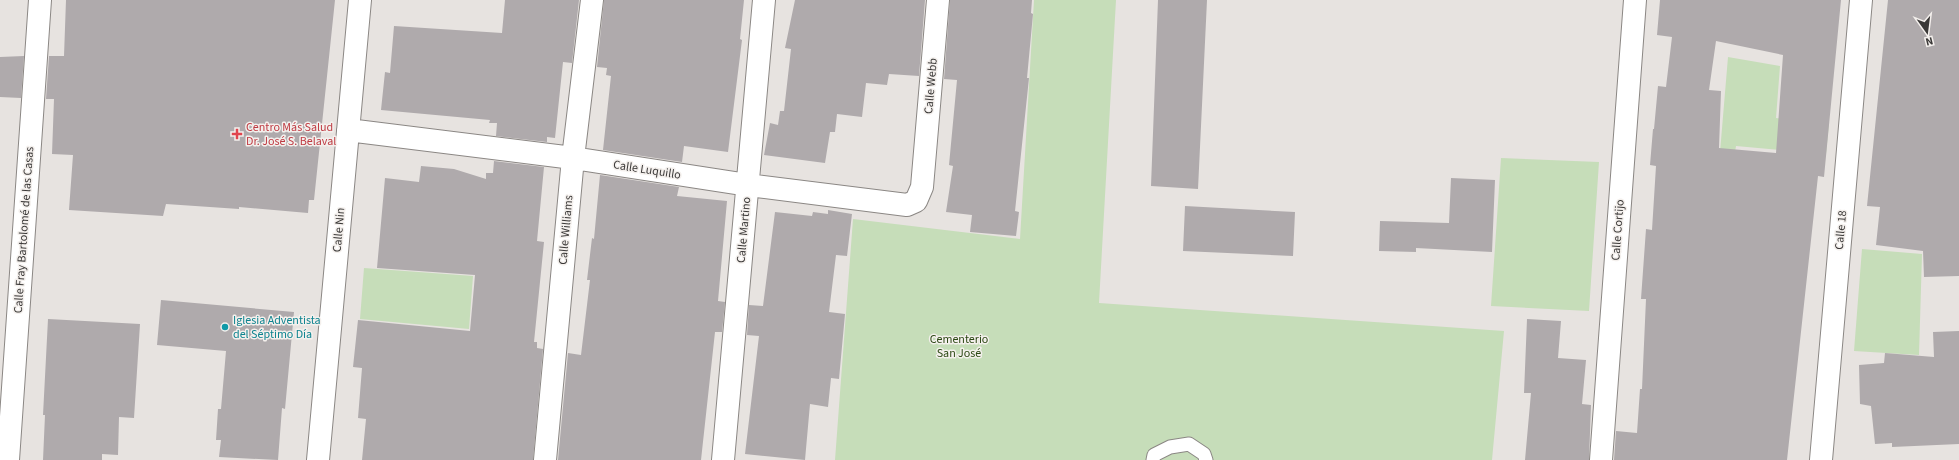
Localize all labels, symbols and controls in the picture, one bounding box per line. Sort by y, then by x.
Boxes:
north arrow [1907,12,1947,52]
text: N [1924,33,1935,49]
street label: Calle Webb [920,57,942,115]
place label: Centro Más Salud Dr. José S. Belaval [246,119,336,150]
marker: Centro Más Salud Dr. José S. Belaval [231,128,243,140]
street label: Calle Fray Bartolomé de las Casas [10,146,38,314]
street label: Calle Luquillo [612,156,682,184]
street label: Calle Williams [554,194,578,266]
street label: Calle Martino [733,196,755,264]
street label: Calle Cortijo [1607,199,1629,261]
street label: Calle Nin [329,207,349,253]
street label: Calle 18 [1831,210,1851,250]
place label: Iglesia Adventista del Séptimo Día [233,312,321,343]
marker: Iglesia Adventista del Séptimo Día [220,322,230,332]
park label: Cementerio San José [930,331,988,362]

